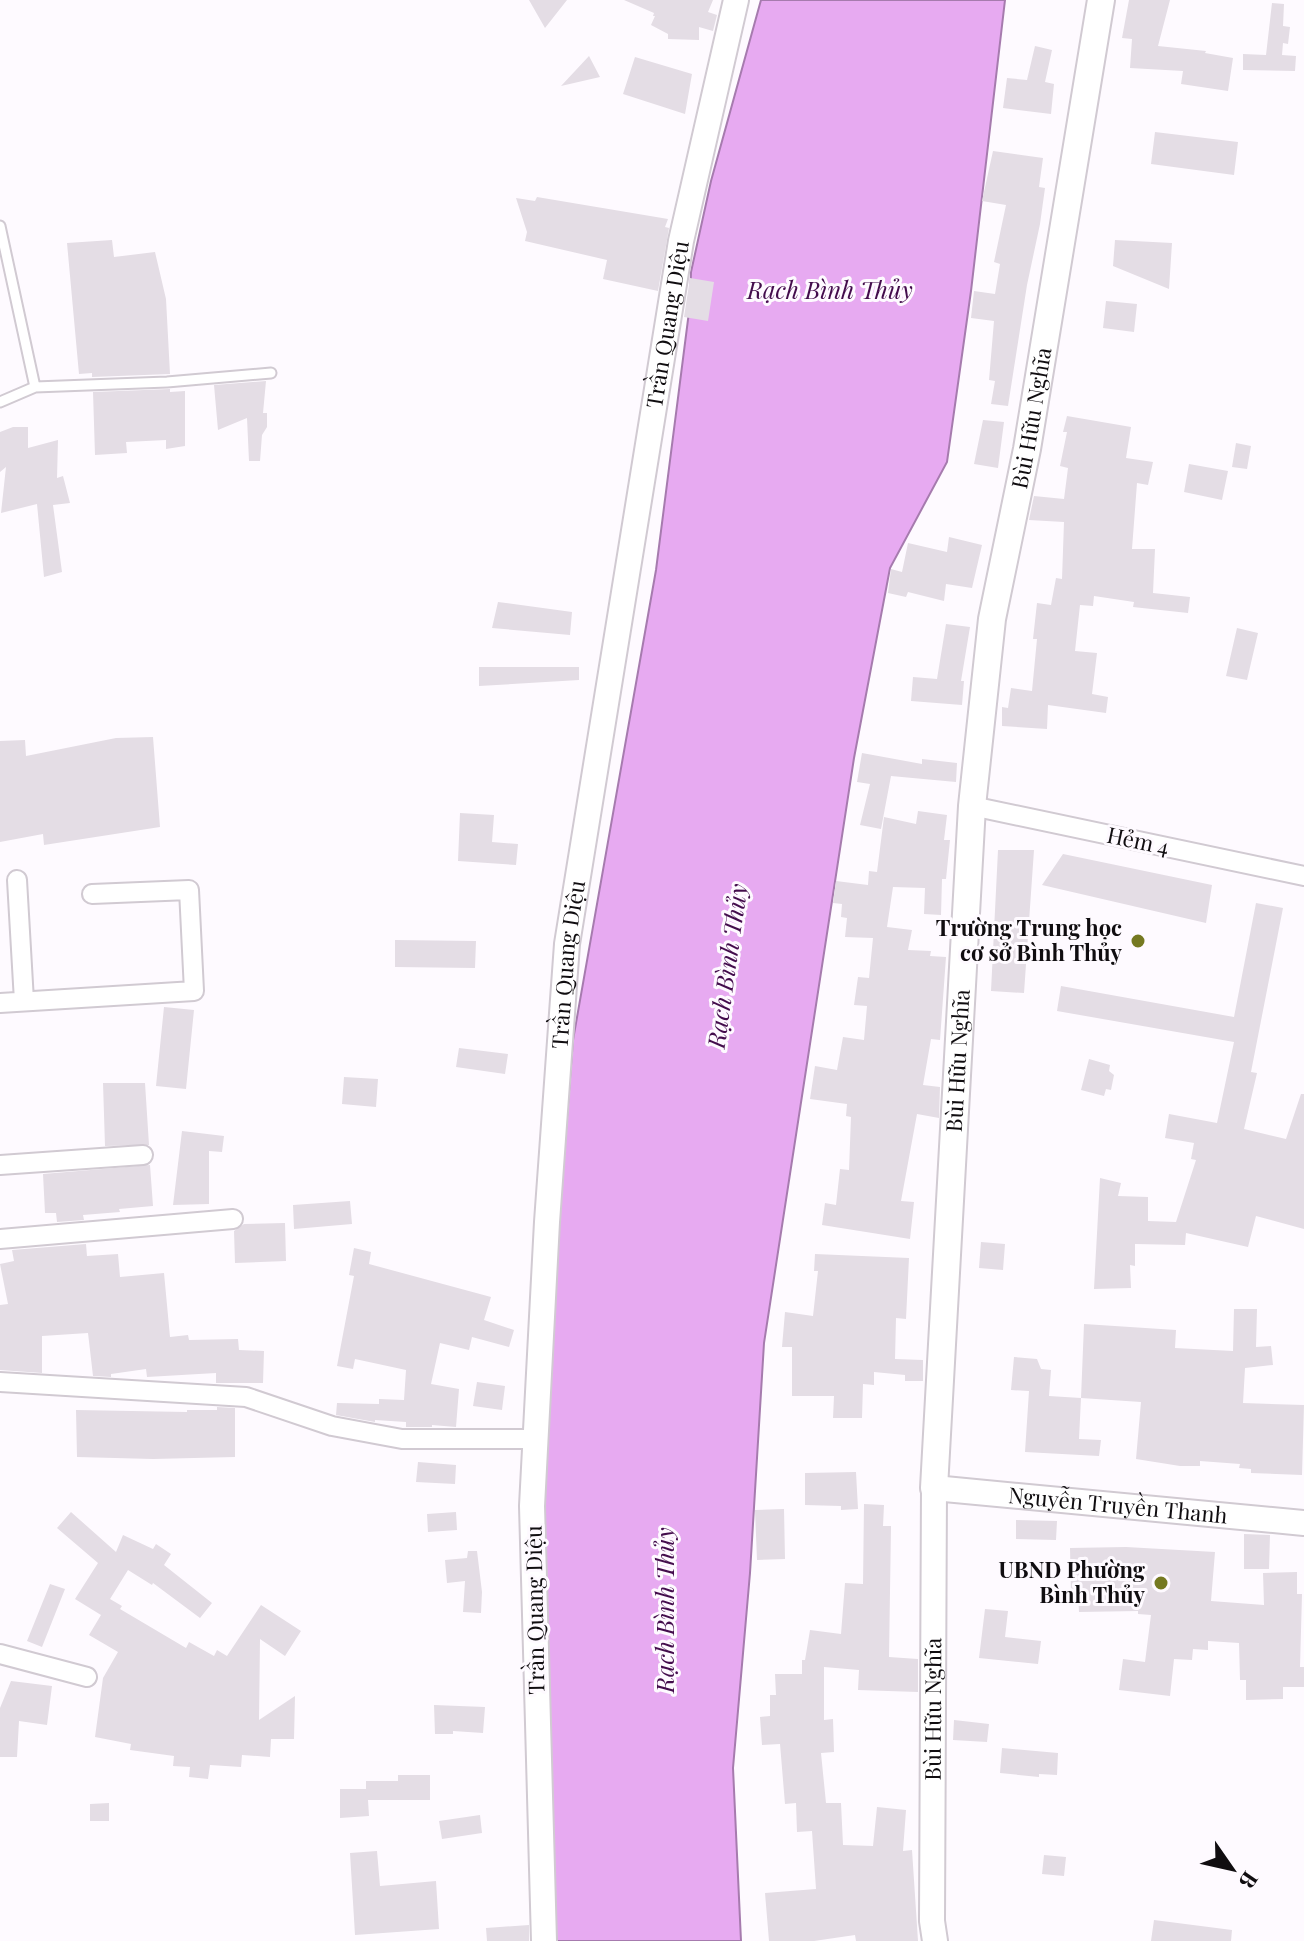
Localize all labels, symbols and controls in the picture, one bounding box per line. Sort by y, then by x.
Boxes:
street label: Trần Quang Diệu [638,238,695,410]
water label: Rạch Bình Thủy [746,273,913,305]
street label: Bùi Hữu Nghĩa [1003,345,1058,491]
street label: Hẻm 4 [1104,819,1172,861]
street label: Trần Quang Diệu [544,878,591,1050]
water label: Rạch Bình Thủy [698,881,753,1051]
place label: Trường Trung học cơ sở Bình Thủy [936,912,1123,967]
marker: Trường Trung học cơ sở Bình Thủy [1129,932,1147,950]
street label: Bùi Hữu Nghĩa [938,988,976,1133]
street label: Nguyễn Truyền Thanh [1007,1479,1229,1530]
street label: Trần Quang Diệu [517,1525,550,1695]
water label: Rạch Bình Thủy [648,1527,680,1694]
place label: UBND Phường Bình Thủy [999,1554,1146,1609]
marker: UBND Phường Bình Thủy [1152,1574,1170,1592]
street label: Bùi Hữu Nghĩa [917,1638,947,1781]
north arrow [1192,1829,1272,1909]
text: B [1233,1866,1266,1895]

